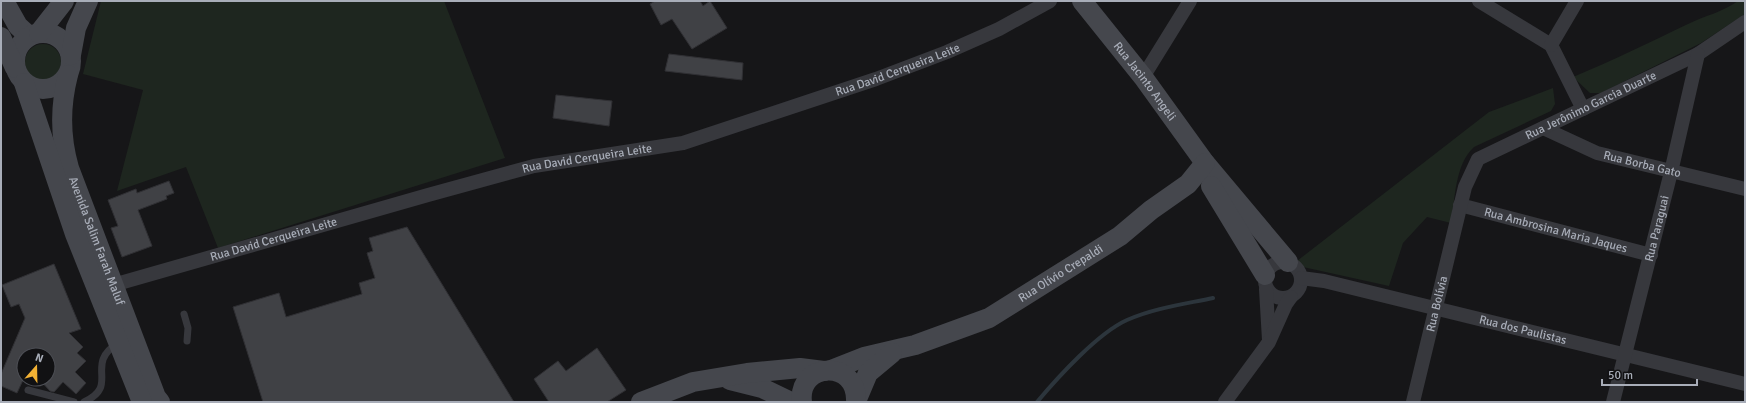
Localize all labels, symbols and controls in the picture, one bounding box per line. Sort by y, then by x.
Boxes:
street label: Rua Jacinto Angeli [1110,39,1180,124]
street label: Rua David Cerqueira Leite [833,40,962,99]
street label: Rua Jerônimo Garcia Duarte [1523,68,1659,143]
street label: Rua David Cerqueira Leite [520,140,653,176]
street label: Rua Borba Gato [1602,147,1682,181]
street label: Avenida Salim Farah Maluf [65,174,128,308]
street label: Rua Paraguai [1641,194,1672,263]
street label: Rua Ambrosina Maria Jaques [1483,204,1629,256]
street label: Rua David Cerqueira Leite [208,214,339,264]
street label: Rua Olívio Crepaldi [1015,241,1106,305]
street label: Rua Bolívia [1423,274,1451,333]
street label: Rua dos Paulistas [1478,312,1568,348]
north arrow [16,347,56,387]
text: N [33,351,45,365]
scale bar [1602,361,1697,387]
text: 50 m [1608,368,1633,383]

